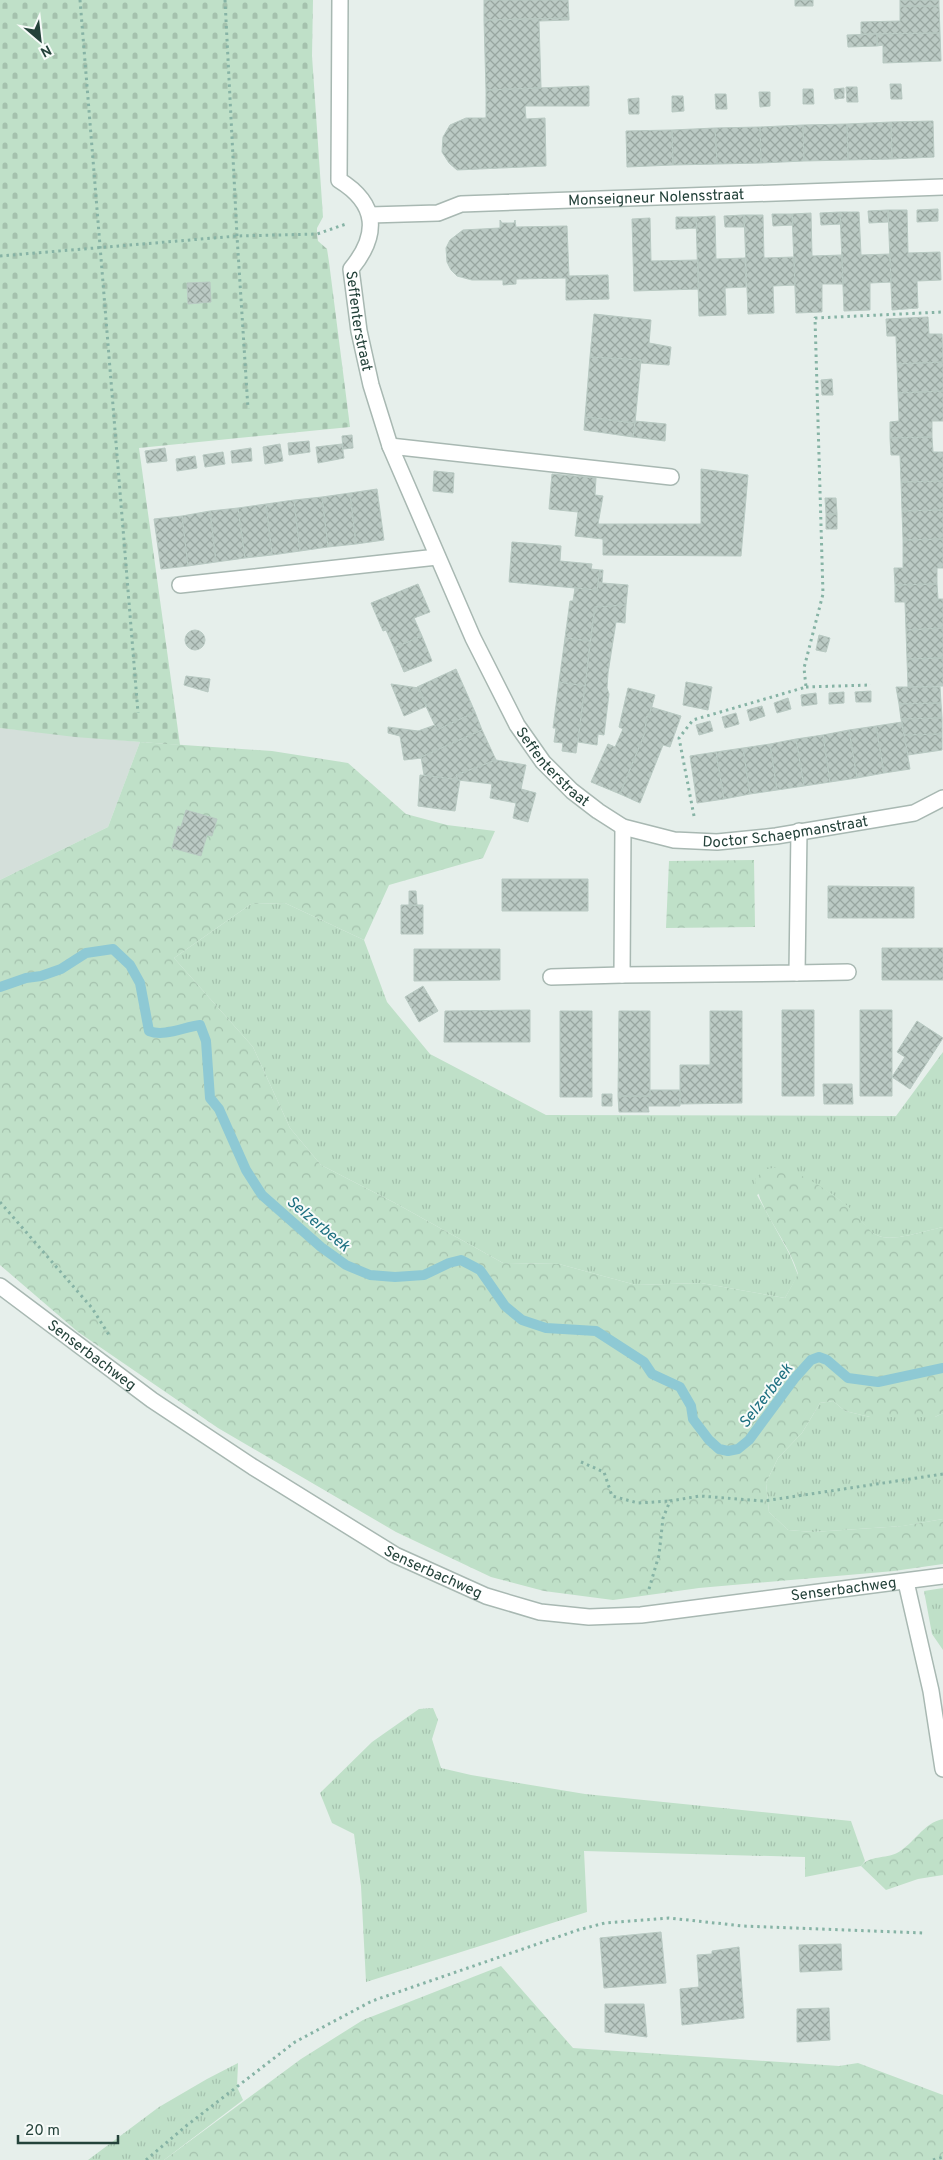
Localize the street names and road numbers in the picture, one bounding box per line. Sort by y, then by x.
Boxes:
street label: Monseigneur Nolensstraat [568,186,745,211]
street label: Seffenterstraat [340,270,376,373]
street label: Seffenterstraat [511,724,593,812]
street label: Doctor Schaepmanstraat [702,813,870,853]
street label: Senserbachweg [43,1317,139,1396]
street label: Senserbachweg [380,1542,485,1604]
street label: Senserbachweg [790,1574,898,1607]

